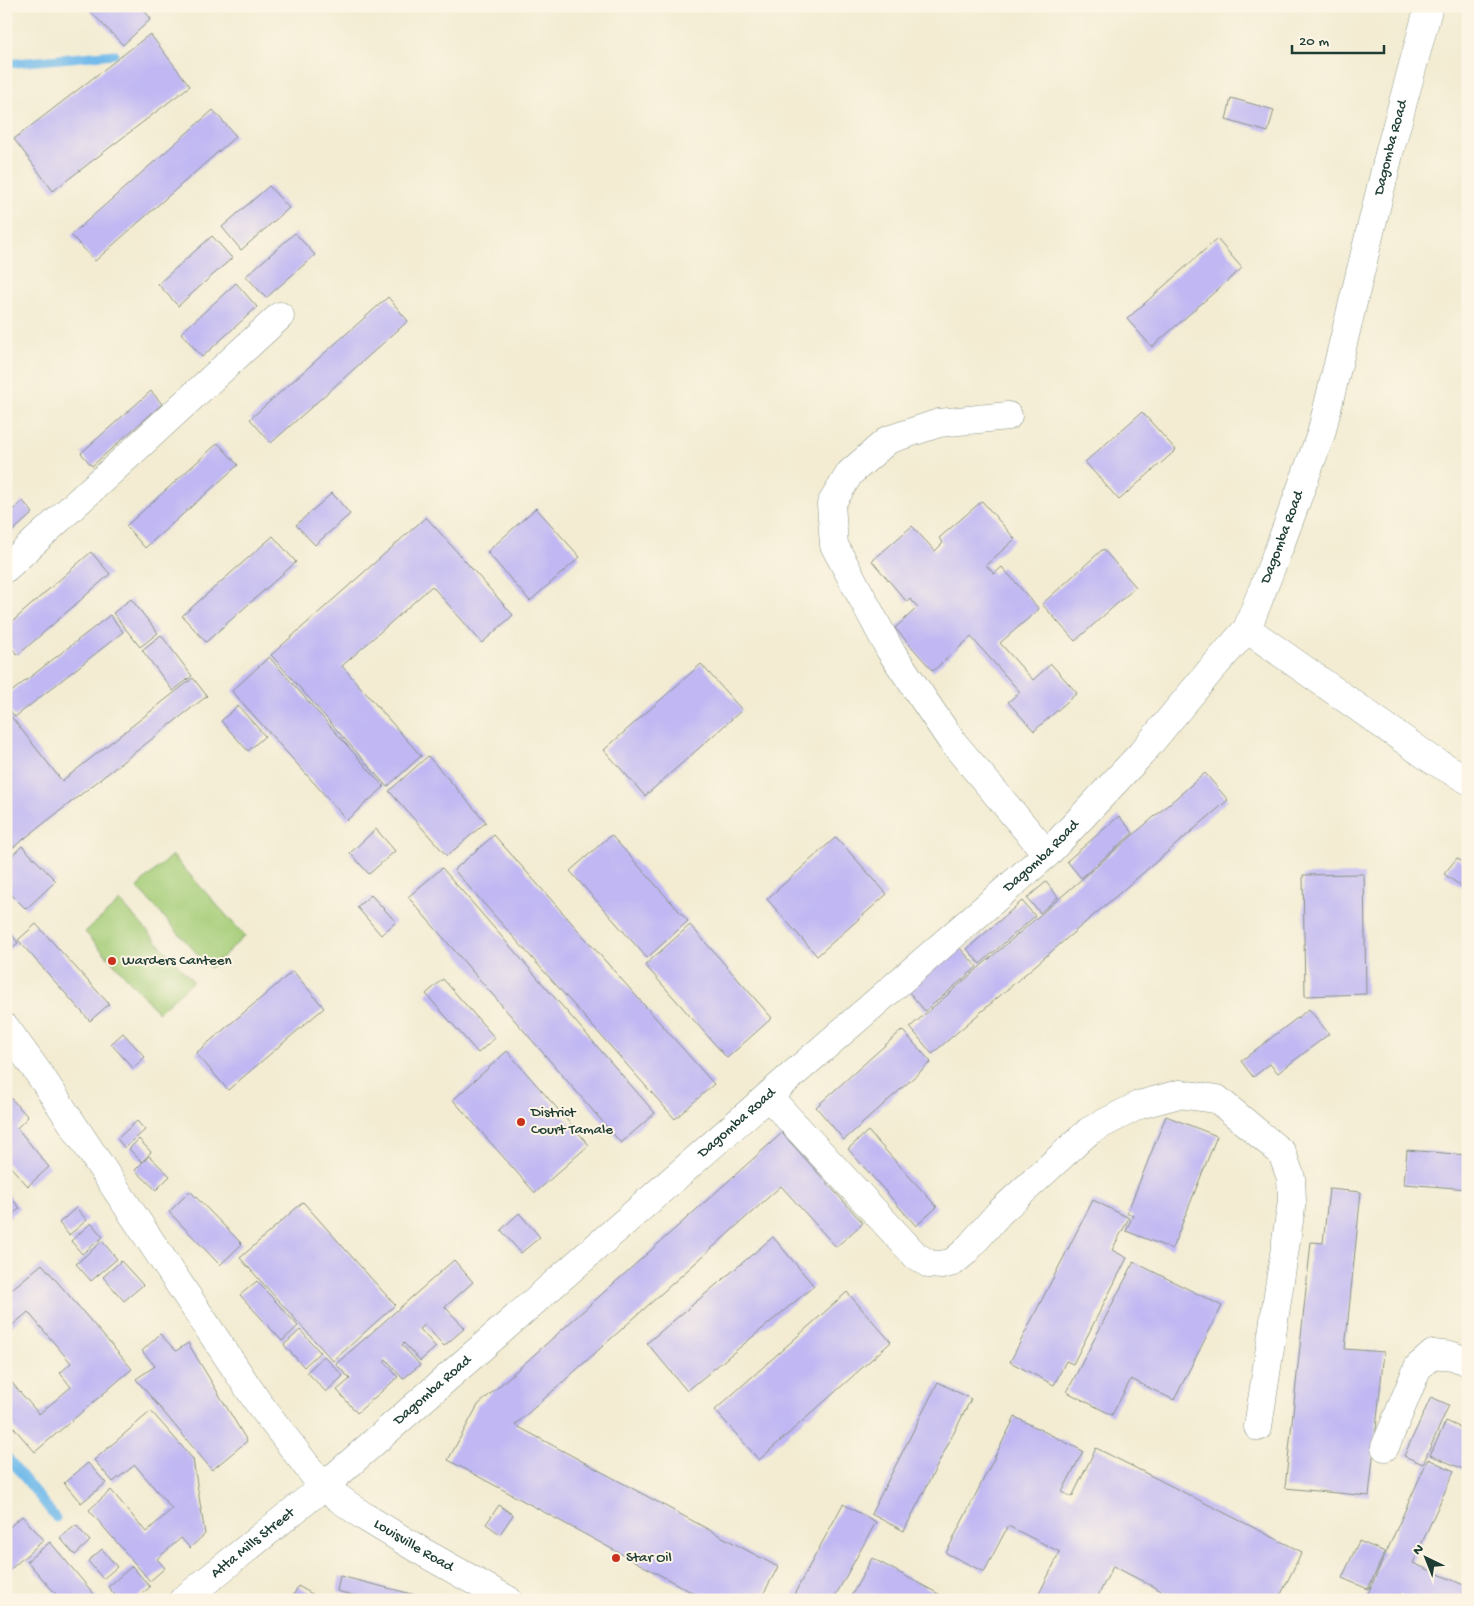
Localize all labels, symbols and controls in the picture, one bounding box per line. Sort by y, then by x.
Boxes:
scale bar [1292,22,1384,54]
text: 20 m [1299,33,1329,51]
street label: Dagomba Road [1370,97,1412,198]
street label: Dagomba Road [1256,487,1309,587]
street label: Dagomba Road [999,815,1084,897]
place label: Warders Canteen [122,952,232,970]
marker: Warders Canteen [106,955,118,967]
street label: Dagomba Road [694,1083,781,1163]
place label: District Court Tamale [530,1104,613,1139]
marker: District Court Tamale [515,1116,527,1128]
street label: Dagomba Road [389,1351,476,1430]
street label: Atta Mills Street [208,1503,300,1583]
street label: Louisville Road [370,1515,458,1577]
north arrow [1402,1534,1452,1584]
text: N [1410,1541,1428,1560]
place label: Star Oil [626,1549,672,1567]
marker: Star Oil [610,1552,622,1564]

